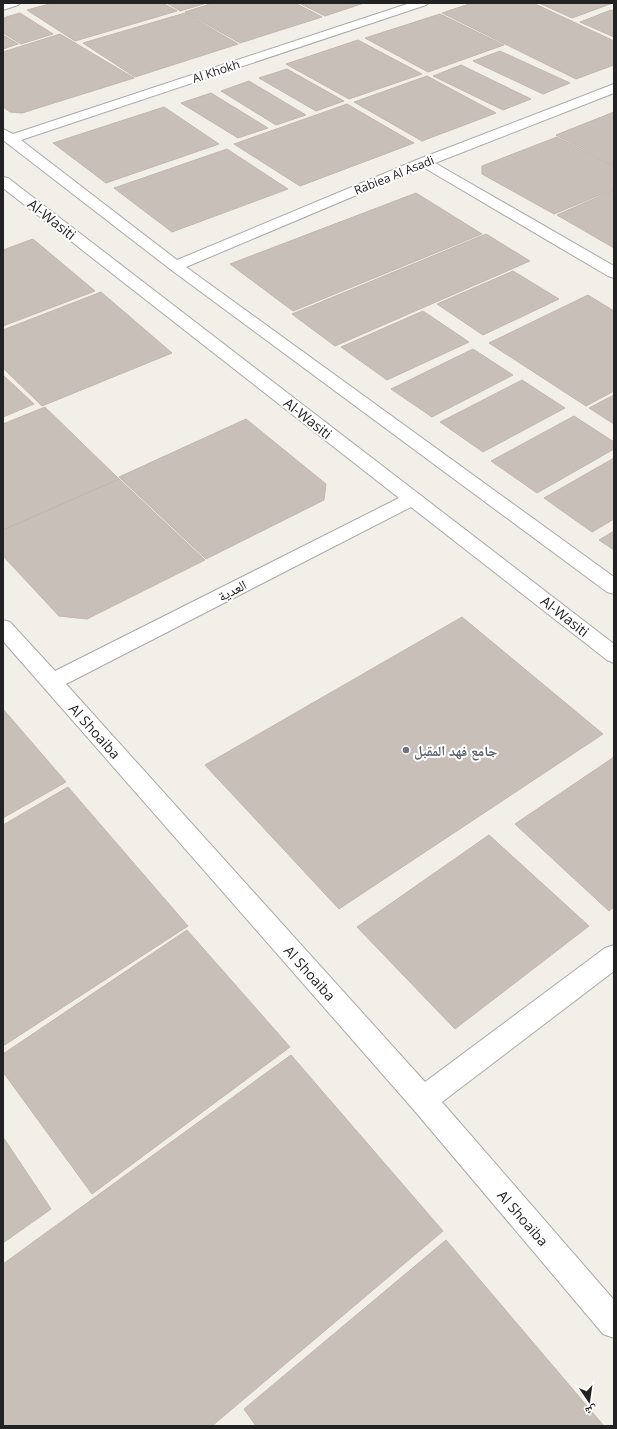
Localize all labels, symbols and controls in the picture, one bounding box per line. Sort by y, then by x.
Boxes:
street label: Al Khokh [190,55,242,87]
street label: Rabiea Al Asadi [351,151,437,199]
street label: Al-Wasiti [24,194,80,244]
street label: Al-Wasiti [280,393,336,443]
street label: العدية [214,575,250,605]
street label: Al-Wasiti [537,591,593,641]
street label: Al Shoaiba [65,699,125,763]
place label: جامع فهد المقبل [414,741,497,761]
marker: جامع فهد المقبل [401,745,411,755]
street label: Al Shoaiba [280,941,340,1005]
street label: Al Shoaiba [493,1186,553,1250]
north arrow [569,1381,609,1421]
text: ش [583,1402,599,1420]

